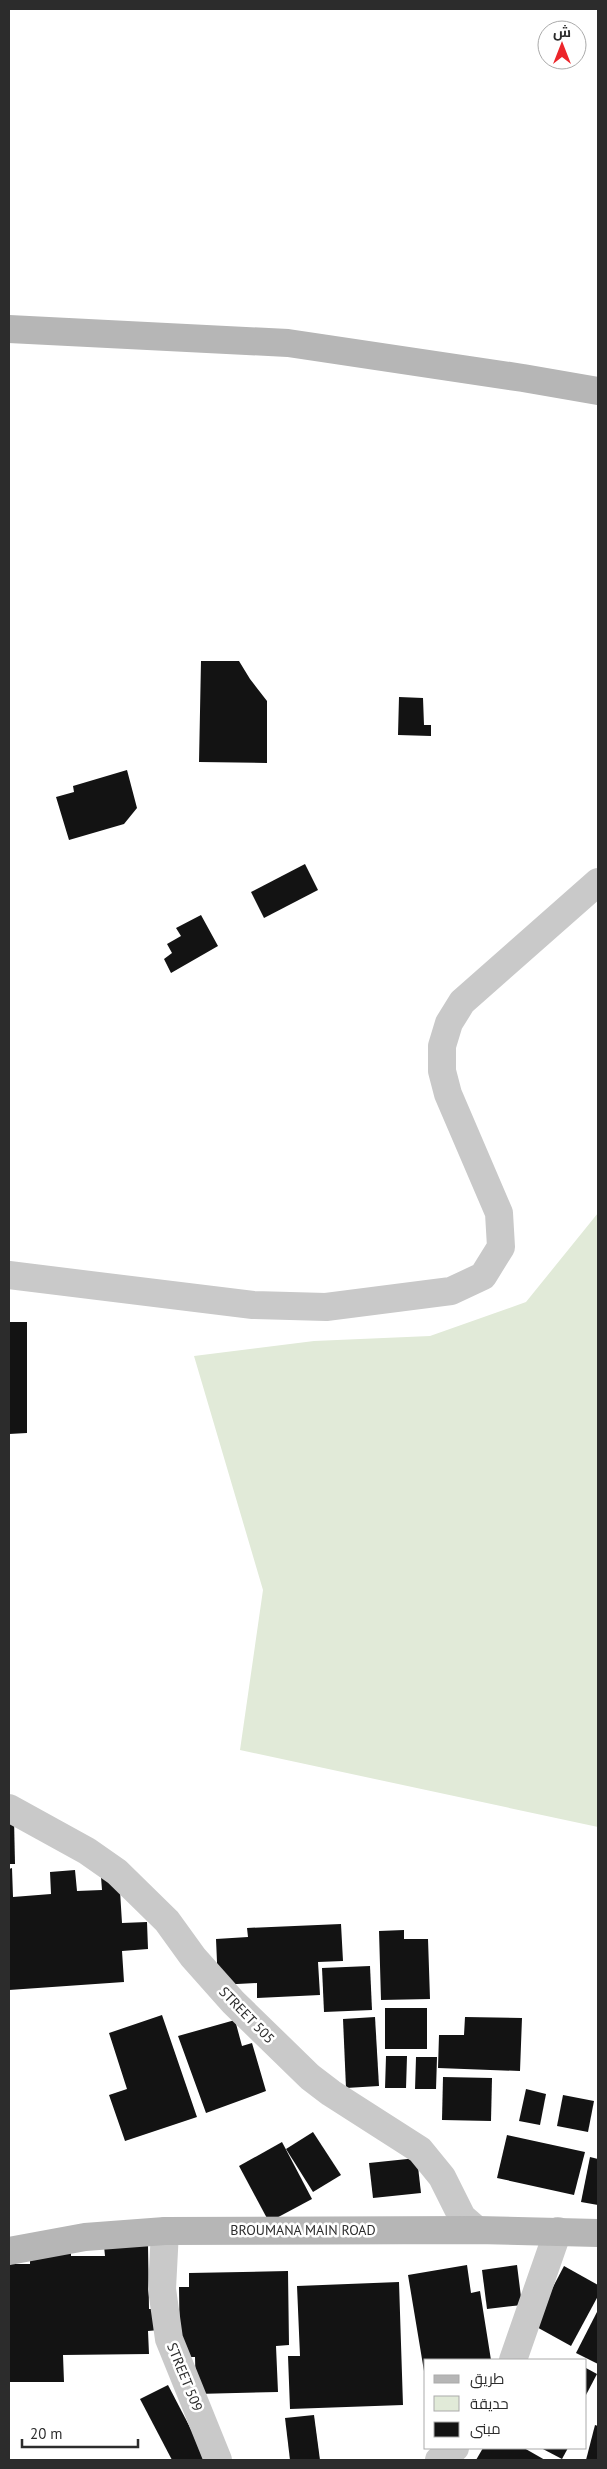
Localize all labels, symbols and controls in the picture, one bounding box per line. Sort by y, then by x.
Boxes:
north arrow [537,20,587,70]
text: ش [553,23,571,41]
street label: STREET 505 [215,1983,279,2047]
street label: BROUMANA MAIN ROAD [230,2221,376,2239]
street label: STREET 509 [163,2340,207,2414]
legend [424,2359,587,2449]
text: طريق [470,2369,504,2389]
text: حديقة [470,2394,509,2413]
scale bar [22,2416,139,2448]
text: مبنى [470,2419,501,2439]
text: 20 m [30,2424,63,2443]

